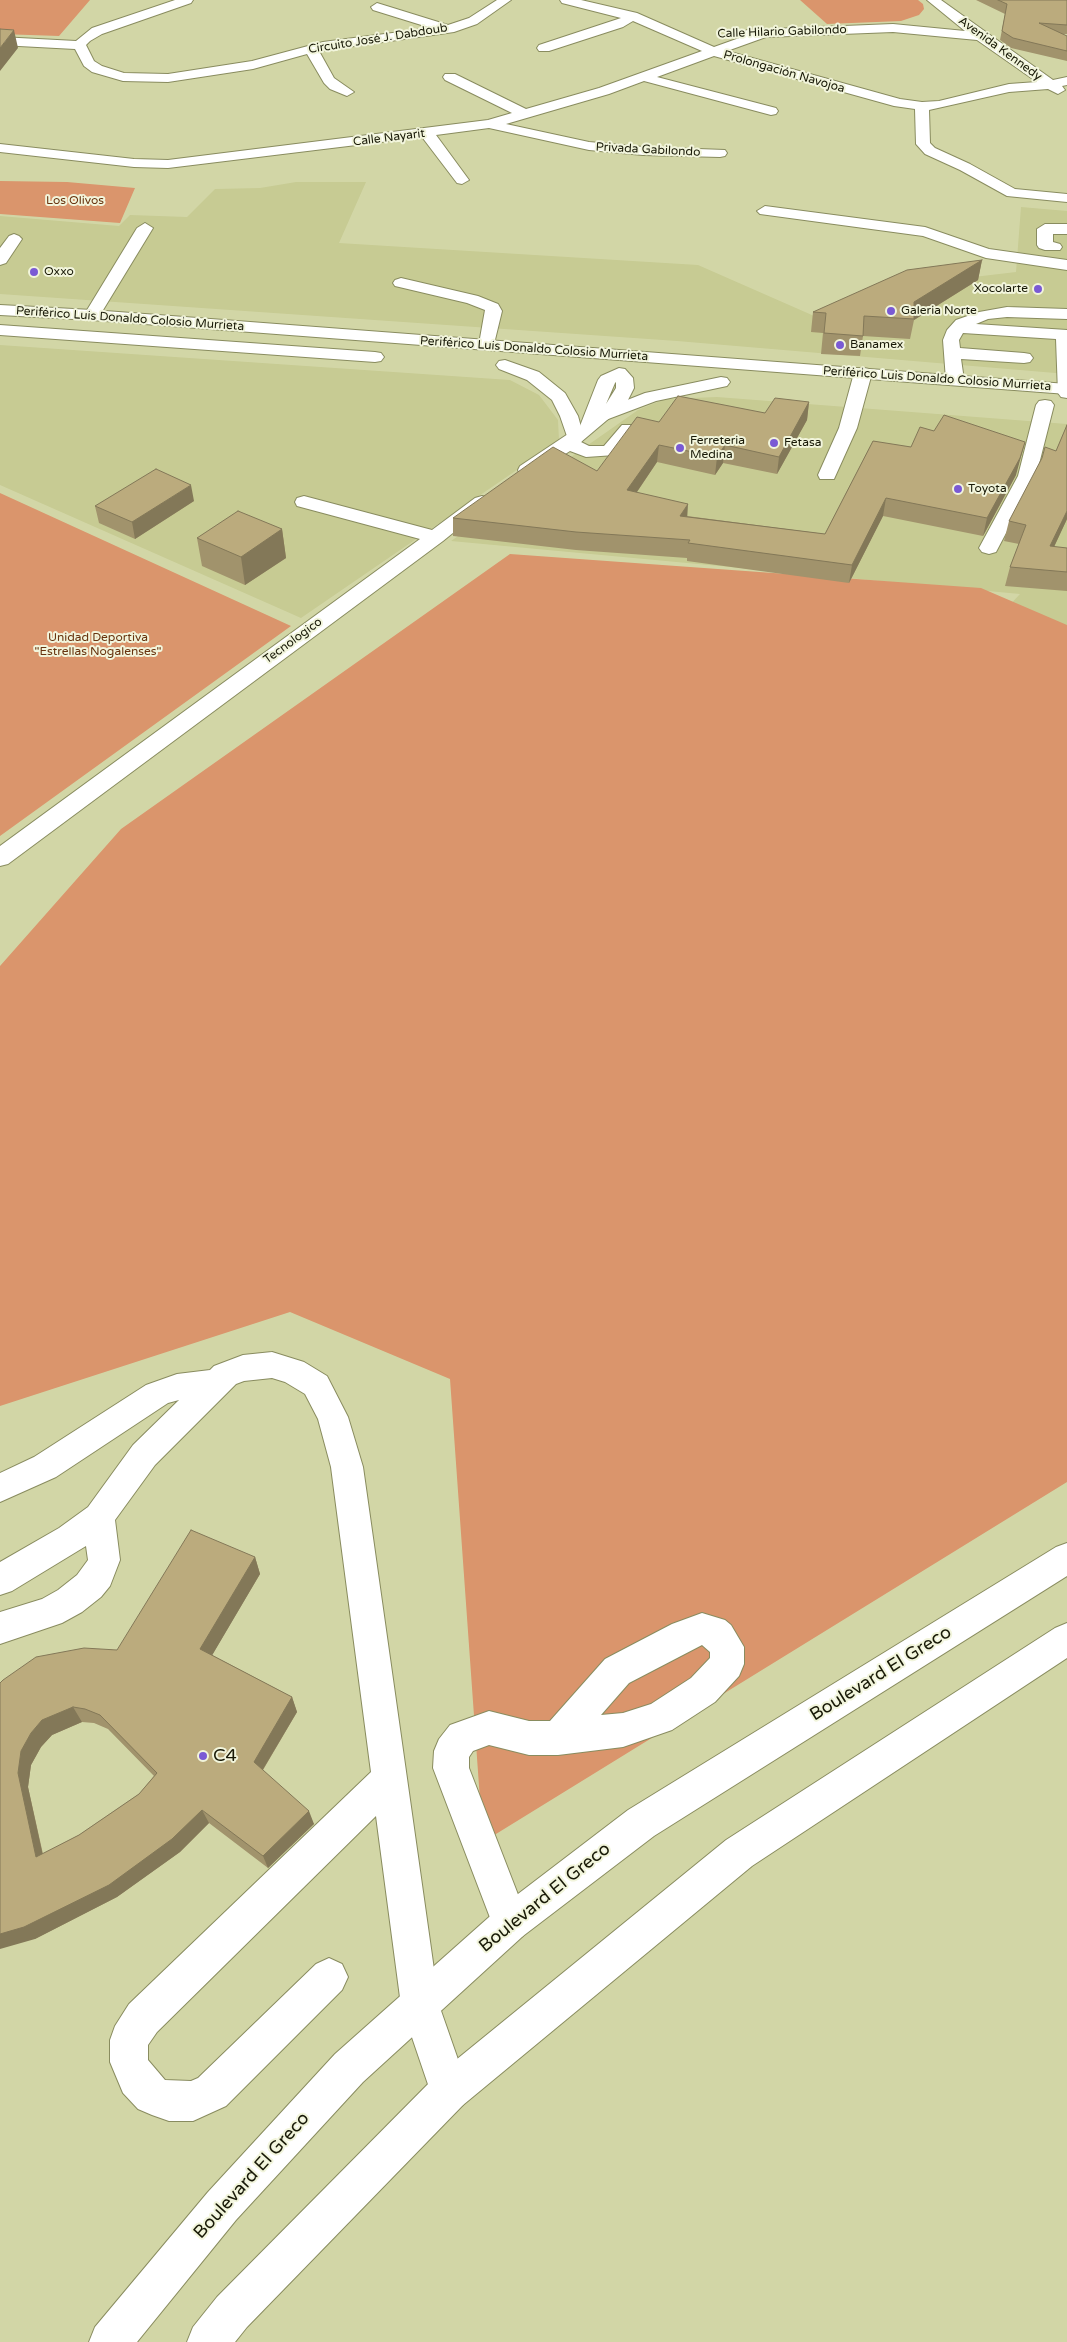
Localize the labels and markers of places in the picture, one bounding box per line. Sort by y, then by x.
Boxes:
place label: Oxxo [44,265,74,279]
marker: Oxxo [28,266,40,278]
place label: Xocolarte [974,282,1028,296]
marker: Xocolarte [1032,283,1044,295]
place label: Galeria Norte [901,304,977,318]
marker: Galeria Norte [885,305,897,317]
place label: Banamex [850,338,903,352]
marker: Banamex [834,339,846,351]
place label: Ferreteria Medina [690,434,745,462]
place label: Fetasa [784,436,821,450]
marker: Fetasa [768,437,780,449]
marker: Ferreteria Medina [674,442,686,454]
place label: Toyota [968,482,1007,496]
marker: Toyota [952,483,964,495]
place label: C4 [213,1745,237,1767]
marker: C4 [197,1750,209,1762]

